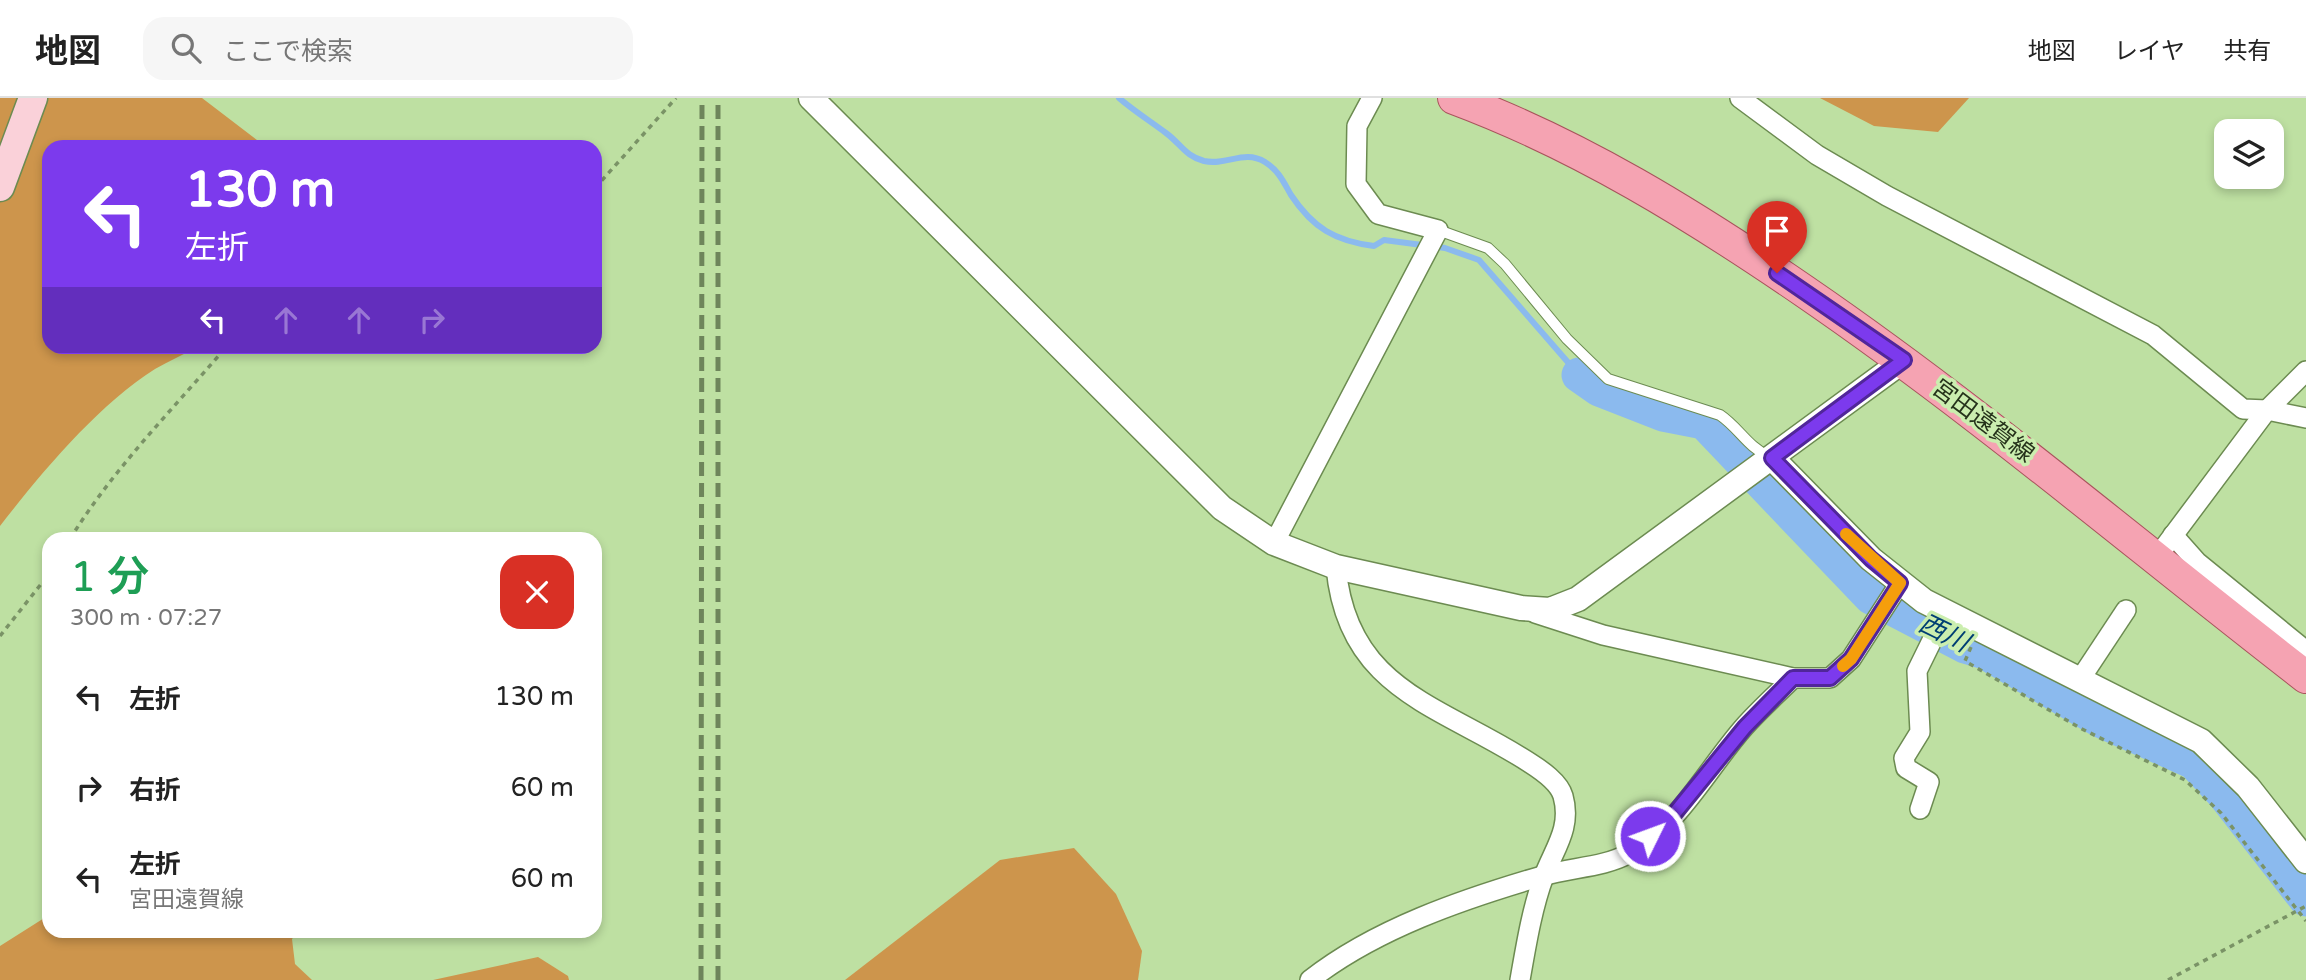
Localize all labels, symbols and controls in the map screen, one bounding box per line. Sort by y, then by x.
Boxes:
search box [143,17,633,80]
icon: search [167,29,205,67]
text: 地図 [35,32,101,71]
text: ここで検索 [223,36,353,67]
text: 地図 [2028,37,2076,66]
text: レイヤ [2114,37,2185,66]
text: 共有 [2223,37,2271,66]
map controls [2214,119,2284,189]
button: layers [2214,119,2284,189]
text: 130 m [185,161,335,220]
icon: left [70,168,161,259]
pin [1747,201,1807,273]
icon: arrive [1758,212,1796,250]
text: 左折 [185,229,249,267]
icon: left [194,301,232,339]
icon: ahead [267,301,305,339]
icon: ahead [340,301,378,339]
icon: right [413,301,451,339]
street label: 宮田遠賀線 [1926,373,2040,469]
text: 1 分 [70,552,149,603]
button: close [500,555,574,629]
text: 300 m · 07:27 [70,604,222,632]
water label: 西川 [1914,608,1977,660]
icon: left [70,678,108,716]
text: 130 m [494,681,574,712]
text: 左折 [129,684,181,715]
icon: right [70,769,108,807]
text: 60 m [511,772,574,803]
text: 右折 [129,775,181,806]
position arrow [1613,799,1687,873]
text: 左折 [129,849,181,880]
icon: left [70,860,108,898]
text: 60 m [511,863,574,894]
text: 宮田遠賀線 [129,886,244,914]

